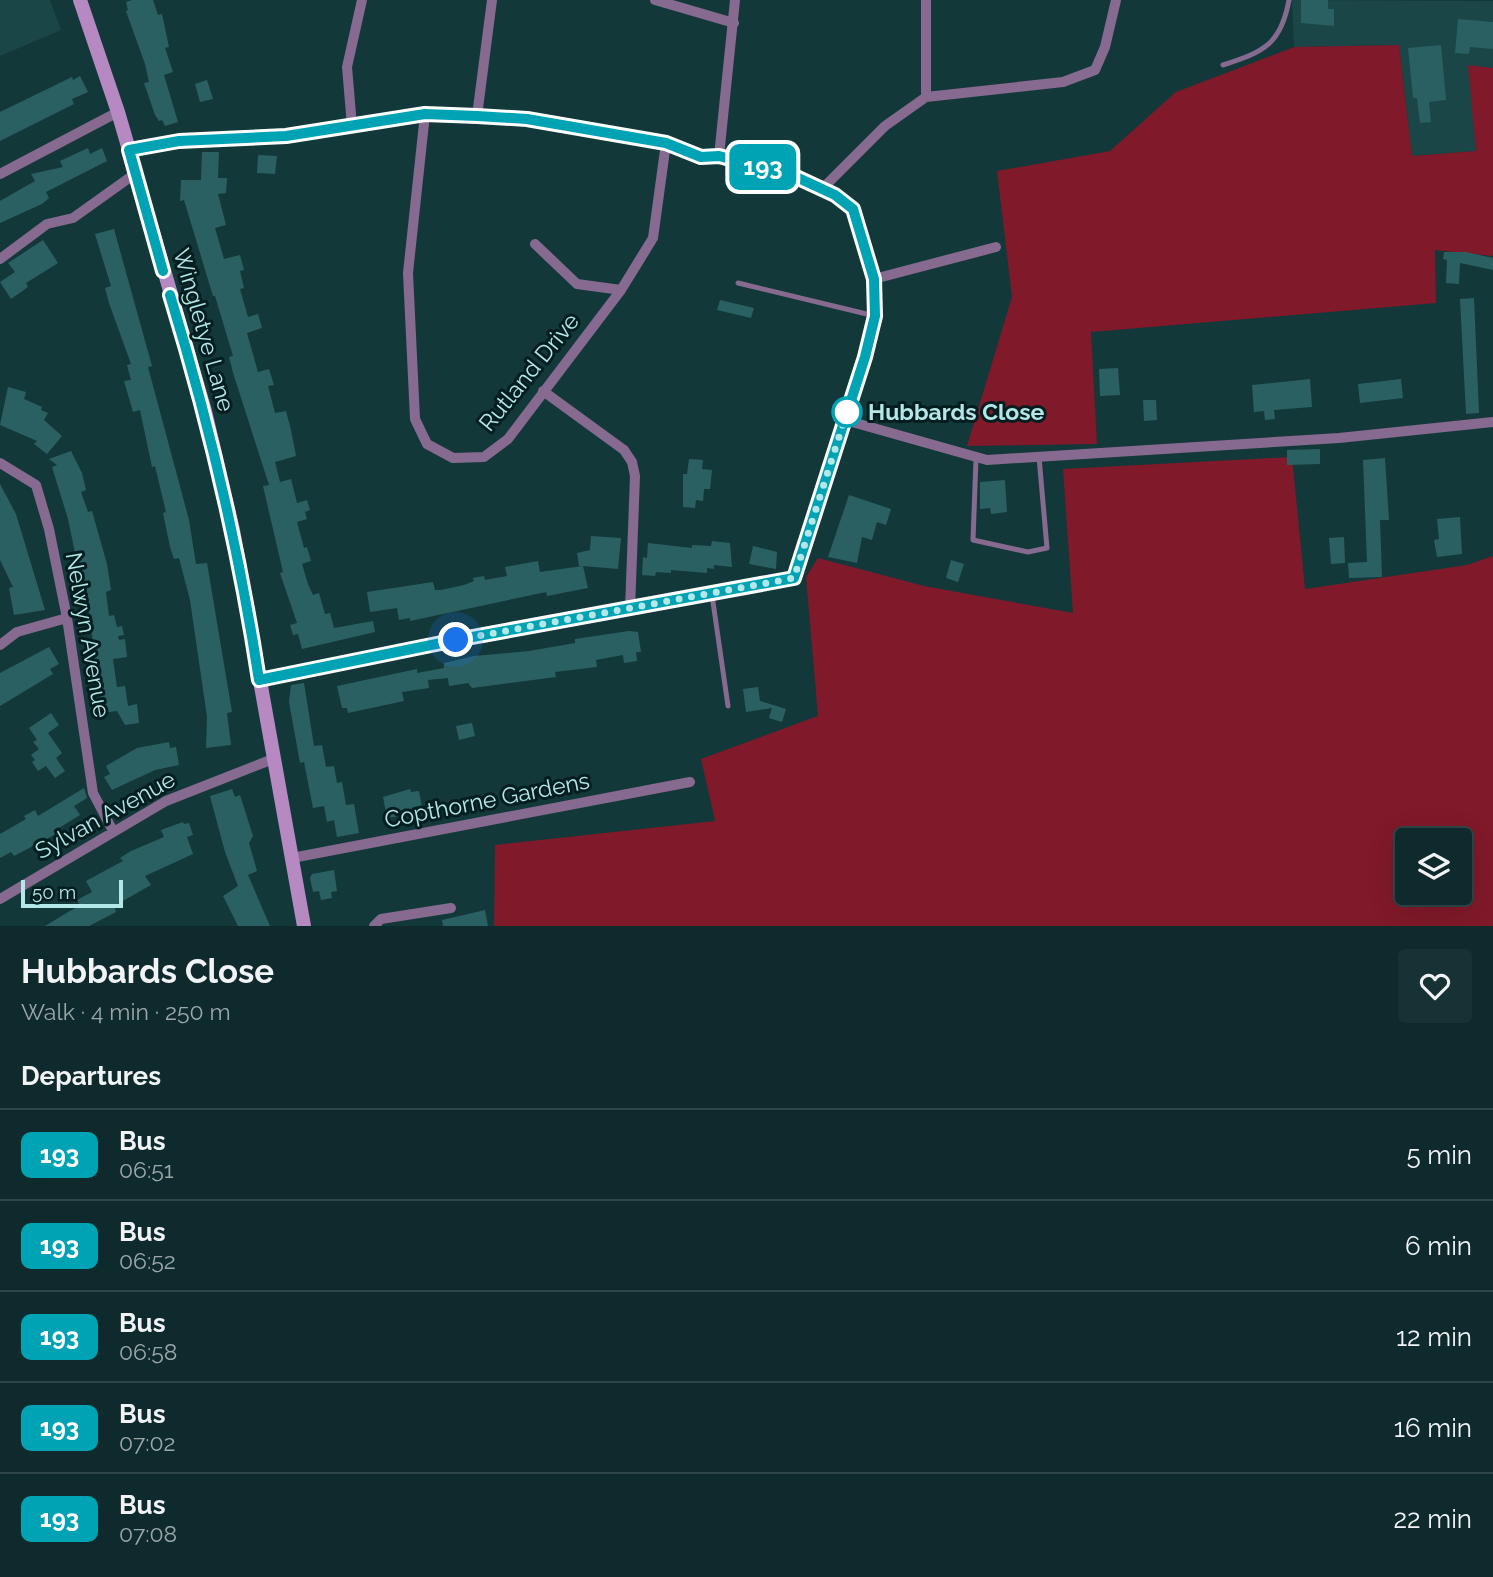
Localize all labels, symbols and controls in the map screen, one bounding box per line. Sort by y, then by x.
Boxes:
line badge: 193 [723,144,803,190]
text: 193 [743,152,783,181]
street label: Wingletye Lane [168,245,241,414]
street label: Rutland Drive [473,307,584,436]
marker: Hubbards Close [832,397,862,427]
place label: Hubbards Close [868,398,1045,425]
street label: Nelwyn Avenue [61,550,116,720]
your location [438,622,473,657]
street label: Sylvan Avenue [30,765,179,864]
street label: Copthorne Gardens [382,766,592,833]
map controls [1395,828,1472,905]
button: layers [1395,828,1472,905]
scale bar [21,877,122,909]
text: 50 m [32,881,76,903]
button: heart [1398,949,1472,1023]
text: Hubbards Close [21,952,274,991]
text: Walk · 4 min · 250 m [21,998,231,1025]
text: Departures [21,1061,161,1091]
text: Bus [119,1126,166,1156]
text: 193 [40,1140,79,1169]
text: 5 min [1406,1140,1472,1170]
text: 06:51 [119,1156,174,1183]
text: Bus [119,1217,166,1247]
text: 193 [40,1231,79,1260]
text: 6 min [1405,1231,1472,1261]
text: 06:52 [119,1247,176,1274]
text: Bus [119,1308,166,1338]
text: 193 [40,1322,79,1351]
text: 12 min [1396,1322,1472,1352]
text: 06:58 [119,1338,177,1365]
text: Bus [119,1399,166,1429]
text: 193 [40,1413,79,1442]
text: 16 min [1394,1413,1472,1443]
text: 07:02 [119,1429,176,1456]
text: Bus [119,1490,166,1520]
text: 193 [40,1504,79,1533]
text: 22 min [1394,1504,1472,1534]
text: 07:08 [119,1520,177,1547]

